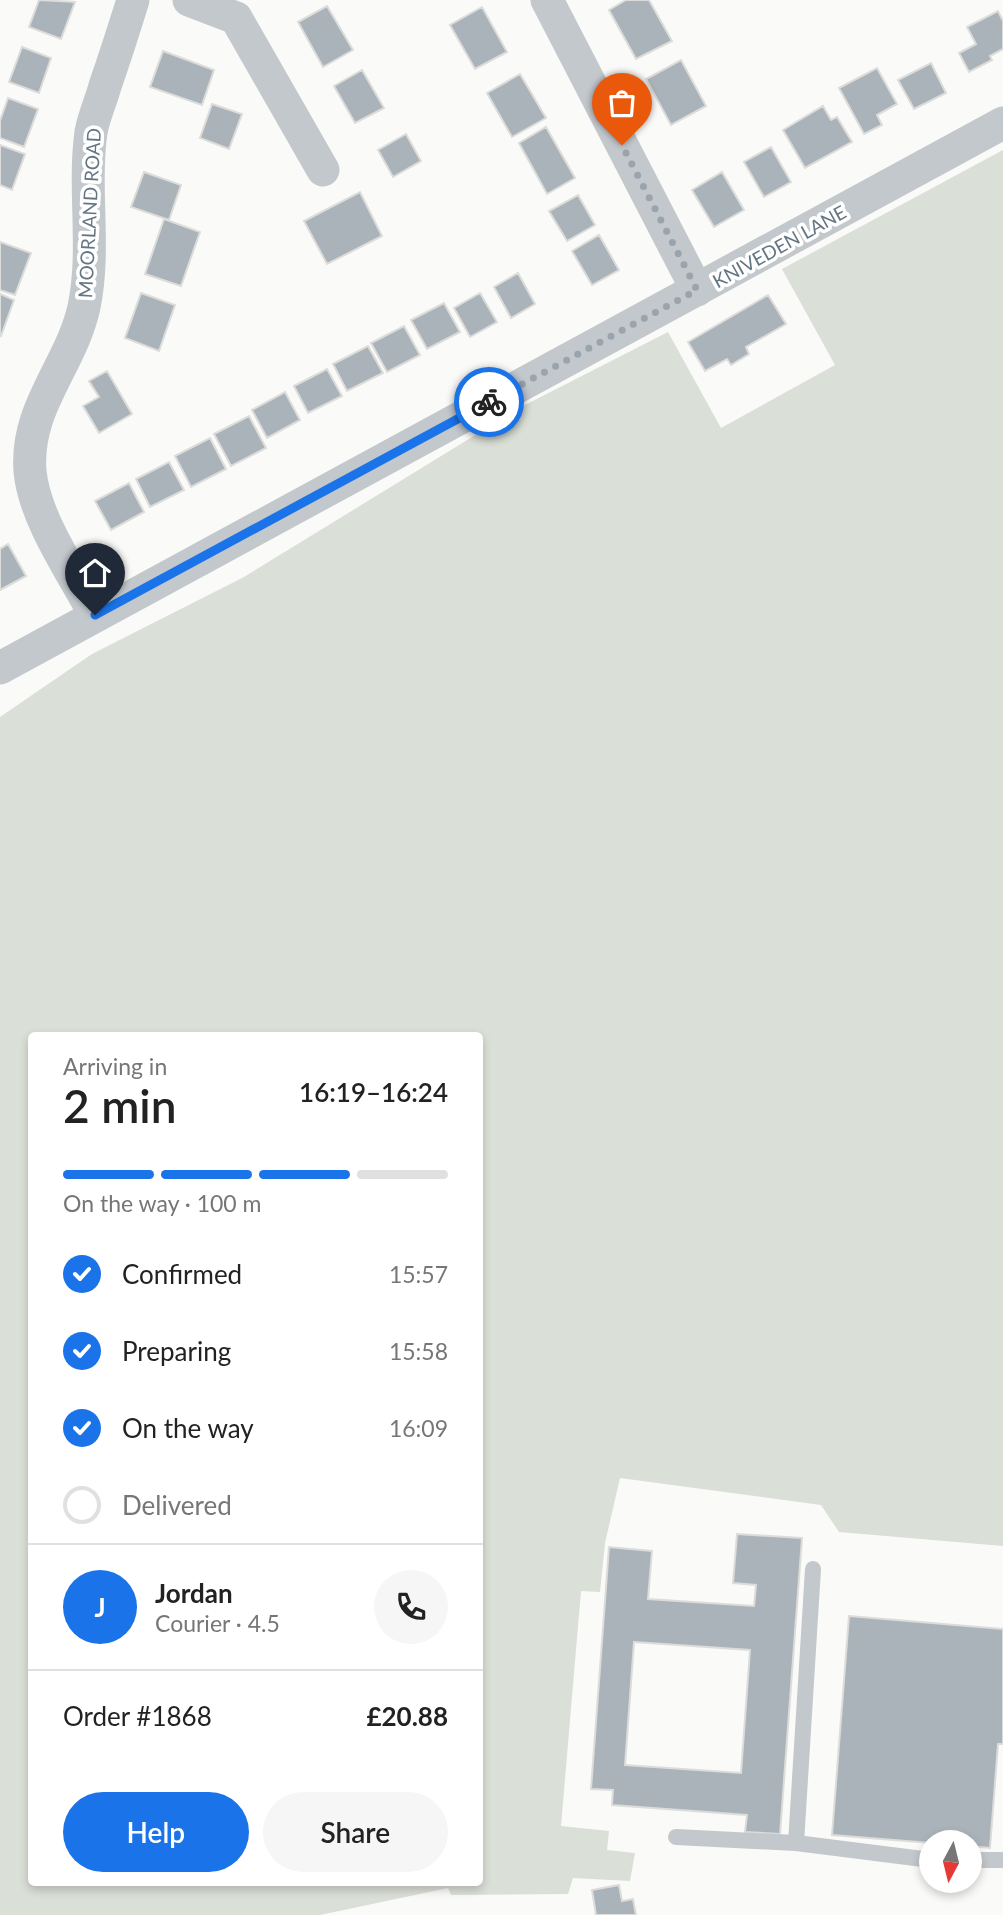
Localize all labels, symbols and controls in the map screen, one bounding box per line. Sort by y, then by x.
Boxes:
pin [592,73,652,145]
icon: bag [603,84,641,122]
street label: MOORLAND ROAD [73,127,105,299]
street label: KNIVEDEN LANE [708,200,850,292]
courier [454,367,524,437]
icon: bike [470,383,508,421]
pin [65,543,125,615]
icon: home [76,554,114,592]
text: Arriving in [63,1052,167,1080]
text: 16:19–16:24 [299,1076,448,1108]
text: 2 min [63,1078,177,1133]
text: On the way · 100 m [63,1189,262,1217]
icon: check [63,1255,101,1293]
text: Confirmed [122,1258,242,1290]
text: 15:57 [389,1260,448,1288]
icon: check [63,1332,101,1370]
text: Preparing [122,1335,231,1367]
text: 15:58 [389,1337,448,1365]
icon: check [63,1409,101,1447]
text: On the way [122,1412,254,1444]
text: 16:09 [389,1414,448,1442]
text: Delivered [122,1489,232,1521]
button: phone [374,1570,448,1644]
text: Jordan [155,1577,233,1609]
text: J [94,1591,106,1623]
text: Courier · 4.5 [155,1609,280,1637]
text: Order #1868 [63,1700,212,1732]
text: £20.88 [366,1700,448,1732]
button: Help [63,1792,249,1872]
button: Share [263,1792,448,1872]
north arrow [919,1830,982,1894]
map controls [919,1830,982,1893]

